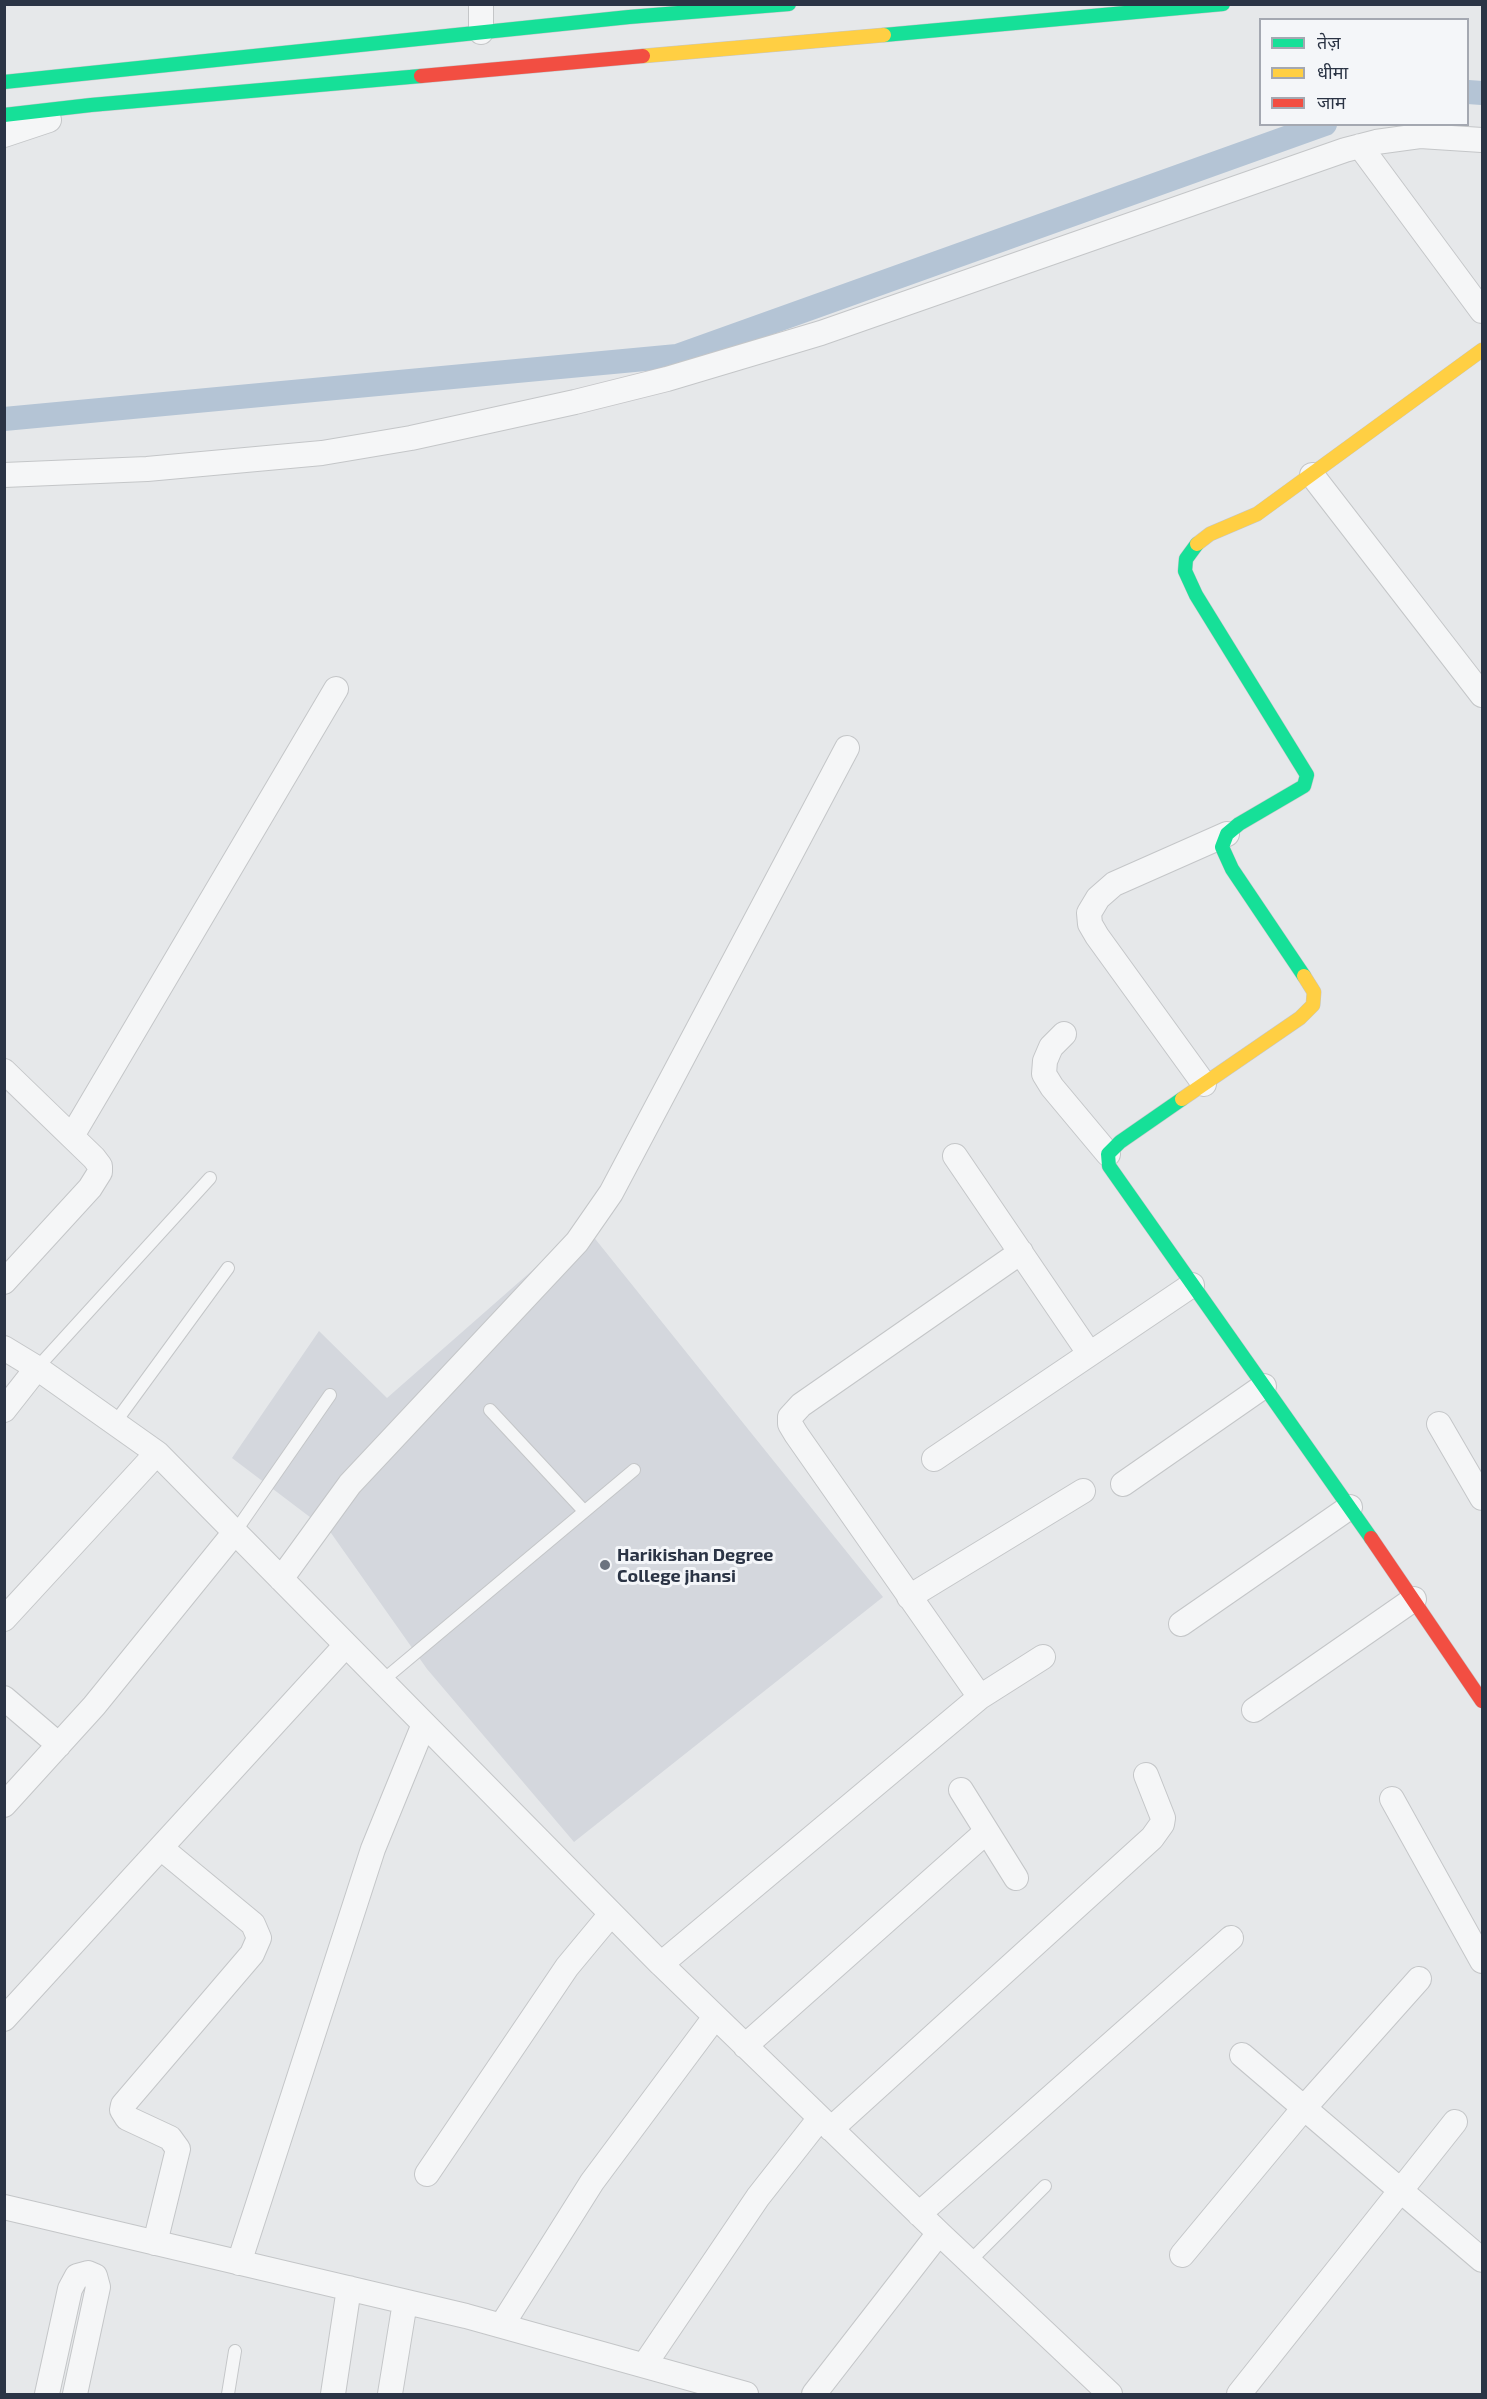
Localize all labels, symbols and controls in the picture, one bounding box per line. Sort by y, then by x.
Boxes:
legend [1259,18,1469,126]
text: तेज़ [1317,31,1341,53]
text: धीमा [1317,61,1348,83]
text: जाम [1317,91,1346,113]
place label: Harikishan Degree College jhansi [617,1544,773,1586]
marker: Harikishan Degree College jhansi [598,1558,612,1572]

